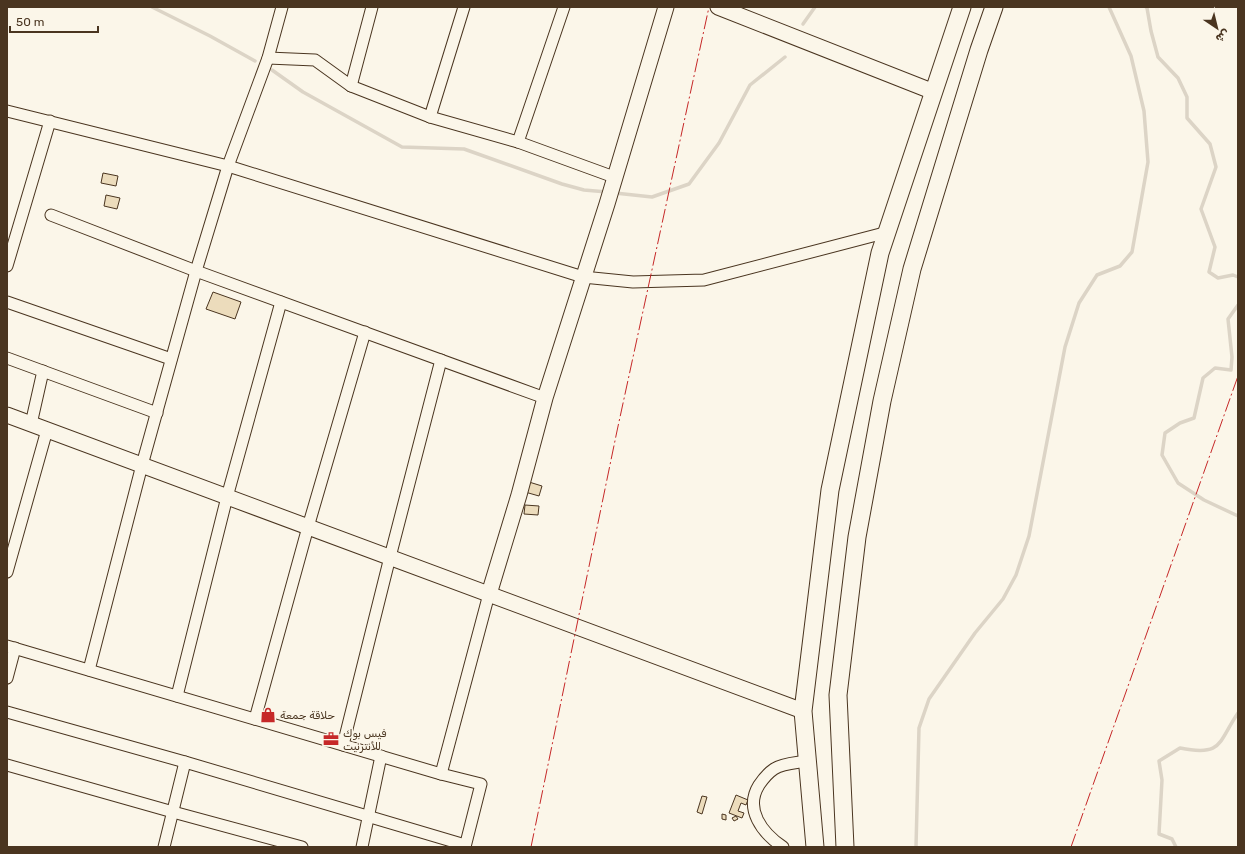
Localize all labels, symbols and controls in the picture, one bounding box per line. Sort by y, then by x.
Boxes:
scale bar [10,8,98,34]
north arrow [1197,8,1237,48]
text: 50 m [16,15,44,29]
text: ش [1213,26,1232,45]
shop icon: حلاقة جمعة [259,706,277,724]
place label: حلاقة جمعة [280,709,335,722]
place label: فيس بوك للأنترنيت [343,727,386,753]
office icon: فيس بوك للأنترنيت [322,730,340,748]

